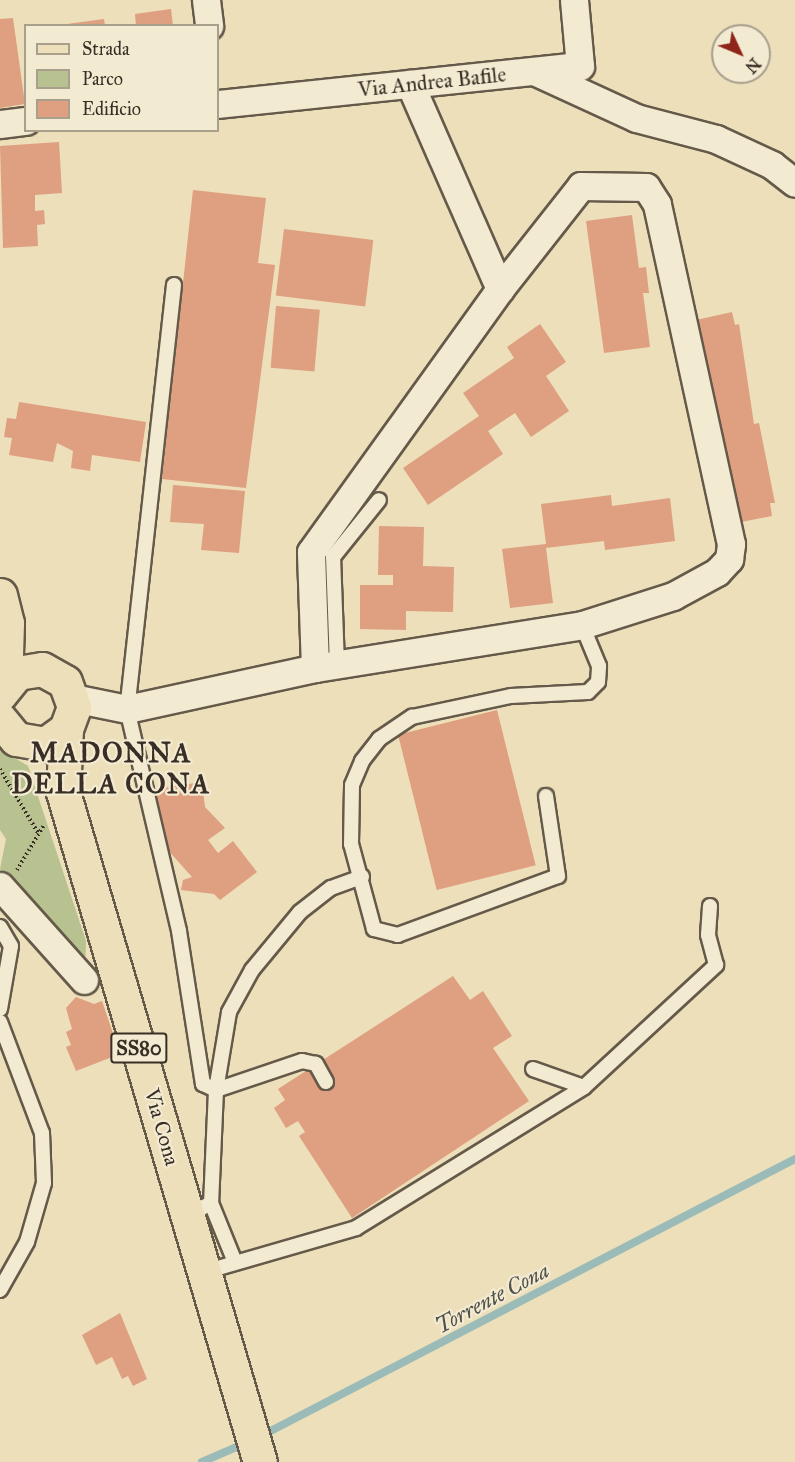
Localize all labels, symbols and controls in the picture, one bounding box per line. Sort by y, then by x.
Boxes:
legend [24,24,219,132]
north arrow [711,24,771,84]
text: Strada [82,38,130,60]
text: N [741,54,764,77]
street label: Via Andrea Bafile [357,62,507,102]
text: Parco [82,68,123,90]
text: Edificio [82,98,141,120]
district label: MADONNA DELLA CONA [11,736,211,799]
road number: SS80 [109,1031,169,1065]
street label: Via Cona [139,1086,185,1168]
water label: Torrente Cona [430,1257,554,1339]

